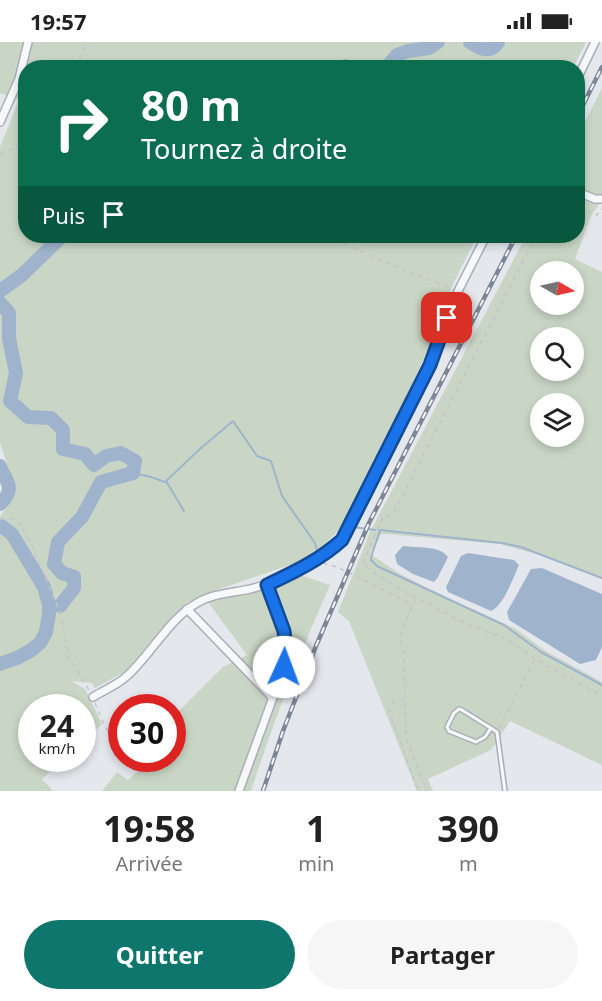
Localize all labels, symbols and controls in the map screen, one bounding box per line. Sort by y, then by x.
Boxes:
text: 19:57 [30,6,87,36]
text: 80 m [141,76,241,133]
icon: right [42,84,120,162]
text: Tournez à droite [141,130,347,167]
icon: arrive [97,198,130,231]
text: Puis [42,200,85,230]
north arrow [530,261,584,315]
map controls [530,261,584,447]
pin [421,292,472,343]
icon: arrive [430,301,463,334]
button: search [530,327,584,381]
button: layers [530,393,584,447]
position arrow [252,635,316,699]
speed limit sign: 30 [108,694,186,772]
text: 24 [40,705,74,746]
text: km/h [39,738,75,758]
text: 19:58 [103,804,195,853]
text: 1 [306,804,327,853]
text: 390 [437,804,499,853]
text: Arrivée [116,850,183,877]
text: min [298,850,334,877]
text: m [459,850,478,877]
button: Quitter [24,920,295,989]
button: Partager [307,920,578,989]

